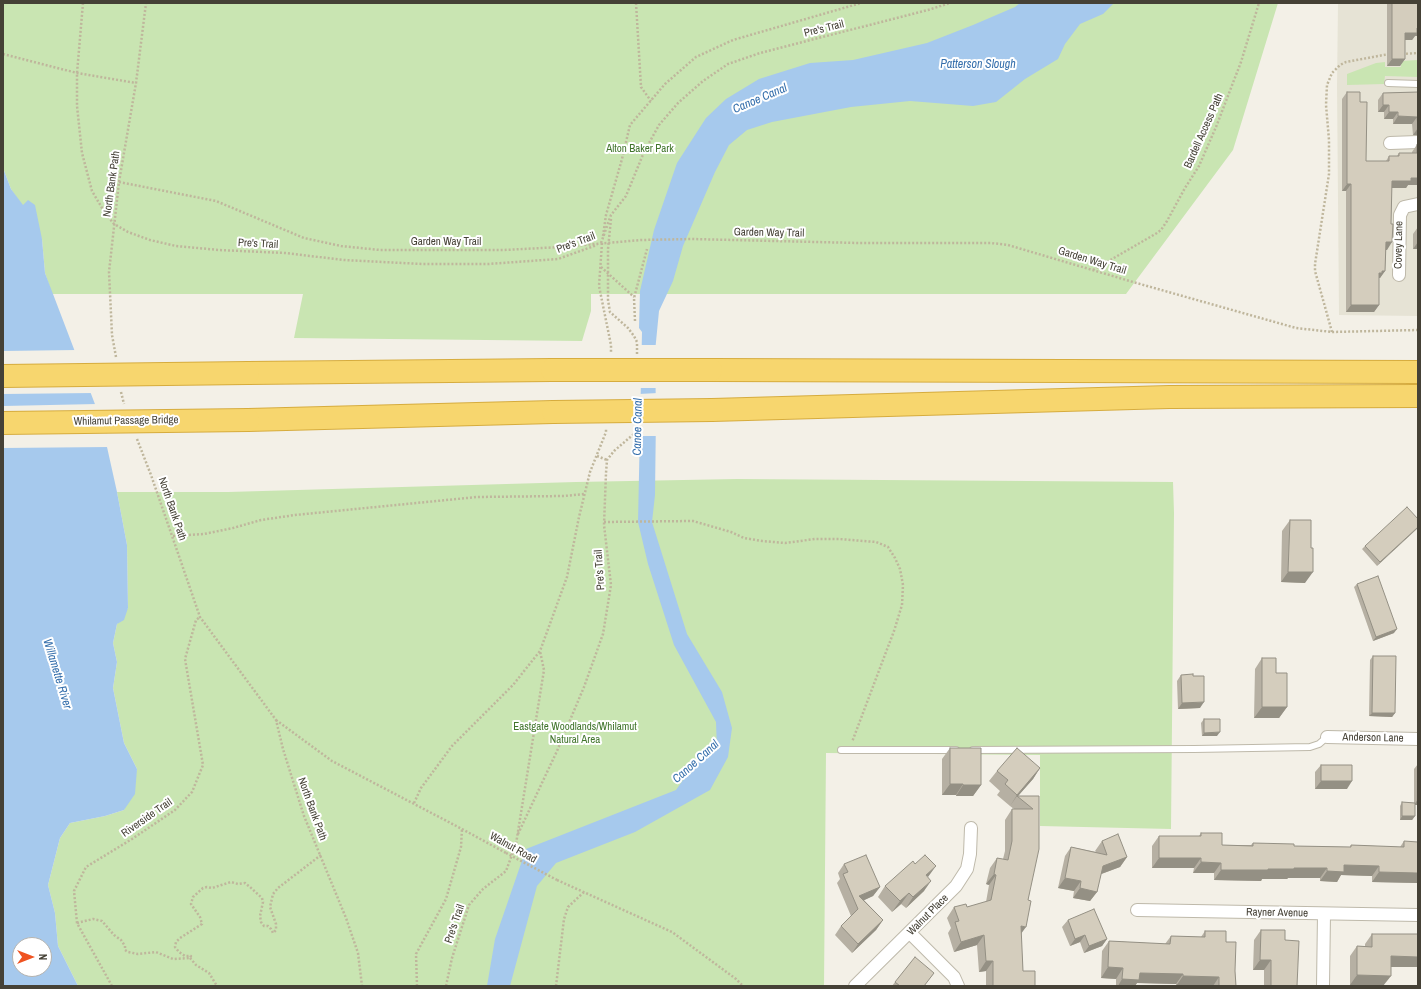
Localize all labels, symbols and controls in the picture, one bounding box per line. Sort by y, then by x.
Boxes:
street label: Pre's Trail [803,18,845,40]
water label: Patterson Slough [940,58,1016,72]
water label: Canoe Canal [731,81,789,117]
street label: Bardell Access Path [1182,91,1226,171]
park label: Alton Baker Park [606,142,674,156]
street label: North Bank Path [101,150,123,218]
street label: Covey Lane [1392,221,1406,269]
street label: Garden Way Trail [734,226,804,240]
street label: Pre's Trail [555,230,597,256]
street label: Garden Way Trail [411,235,481,249]
street label: Pre's Trail [237,236,279,252]
street label: Garden Way Trail [1056,244,1128,278]
water label: Canoe Canal [630,398,646,456]
street label: Whilamut Passage Bridge [73,413,179,429]
street label: North Bank Path [155,476,189,542]
street label: Pre's Trail [592,549,608,591]
water label: Willamette River [40,637,74,711]
park label: Eastgate Woodlands/Whilamut Natural Area [513,720,637,746]
street label: Anderson Lane [1342,731,1404,745]
water label: Canoe Canal [670,737,722,787]
street label: North Bank Path [294,776,330,842]
street label: Riverside Trail [119,796,175,840]
street label: Walnut Road [487,830,539,866]
street label: Walnut Place [905,892,951,938]
street label: Pre's Trail [442,903,468,945]
street label: Rayner Avenue [1246,906,1308,920]
north arrow [12,937,52,977]
text: N [36,954,50,960]

